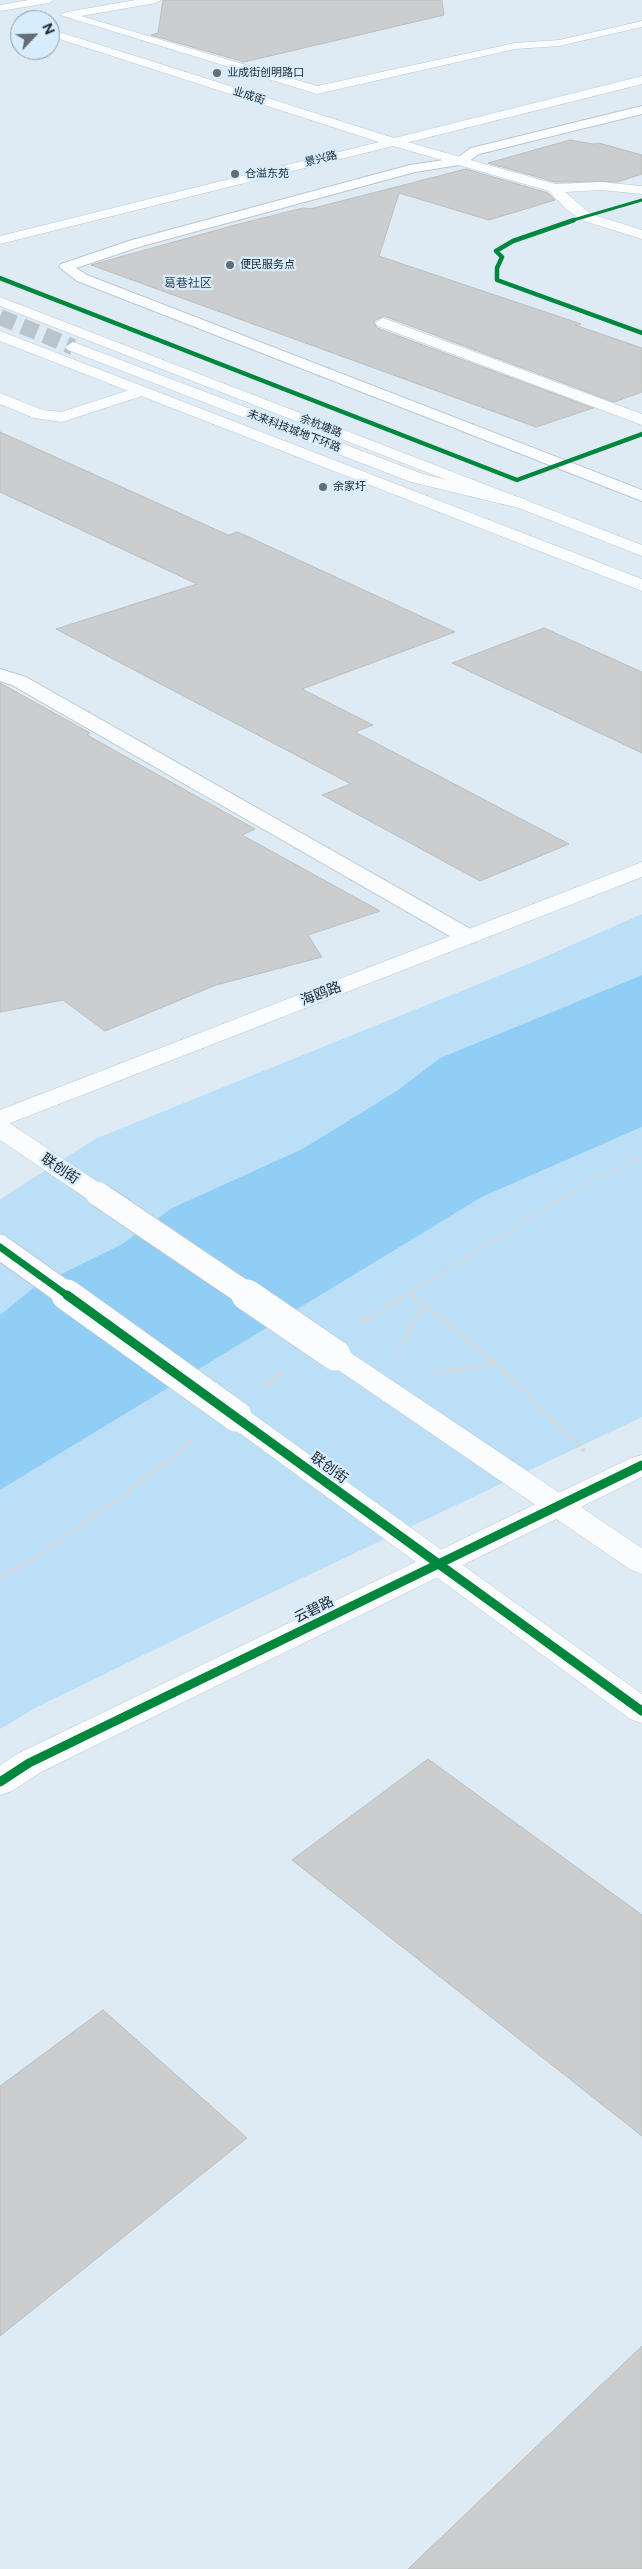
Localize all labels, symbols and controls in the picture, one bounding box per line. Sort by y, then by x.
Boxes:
north arrow [10,10,60,60]
text: N [38,21,58,37]
place label: 业成街创明路口 [227,66,304,80]
marker: 业成街创明路口 [211,67,223,79]
street label: 业成街 [231,85,267,107]
street label: 景兴路 [303,149,339,169]
place label: 仓溢东苑 [245,167,289,181]
marker: 仓溢东苑 [229,168,241,180]
place label: 便民服务点 [240,258,295,272]
marker: 便民服务点 [224,259,236,271]
district label: 葛巷社区 [164,276,212,290]
street label: 未来科技城地下环路 [245,407,343,455]
street label: 余杭塘路 [298,412,344,440]
place label: 余家圩 [333,480,366,494]
marker: 余家圩 [317,481,329,493]
street label: 海鸥路 [298,979,344,1009]
street label: 联创街 [38,1150,82,1188]
street label: 联创街 [307,1449,351,1487]
street label: 云碧路 [291,1593,337,1627]

